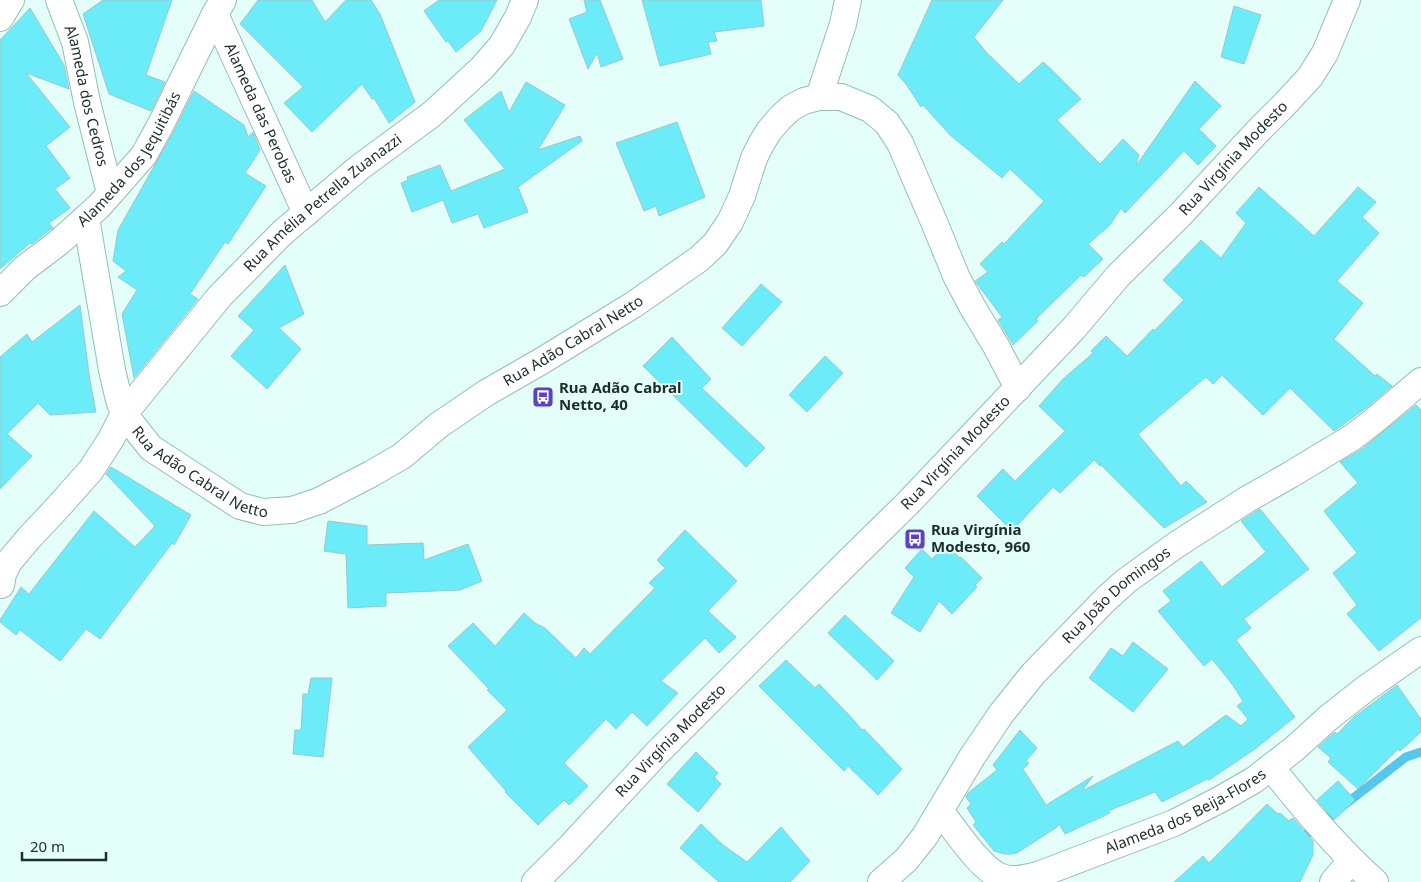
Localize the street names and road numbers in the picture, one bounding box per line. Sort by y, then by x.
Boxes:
street label: Alameda dos Cedros [60,22,114,168]
street label: Alameda das Perobas [221,39,302,186]
street label: Alameda dos Jequitibás [72,88,184,230]
street label: Rua Virgínia Modesto [1174,96,1292,219]
street label: Rua Amélia Petrella Zuanazzi [239,129,405,276]
street label: Rua Adão Cabral Netto [499,290,647,390]
street label: Rua Virgínia Modesto [896,391,1014,514]
street label: Rua Adão Cabral Netto [128,421,268,521]
street label: Rua João Domingos [1057,541,1174,647]
street label: Rua Virgínia Modesto [610,679,730,801]
street label: Alameda dos Beija-Flores [1102,763,1270,858]

